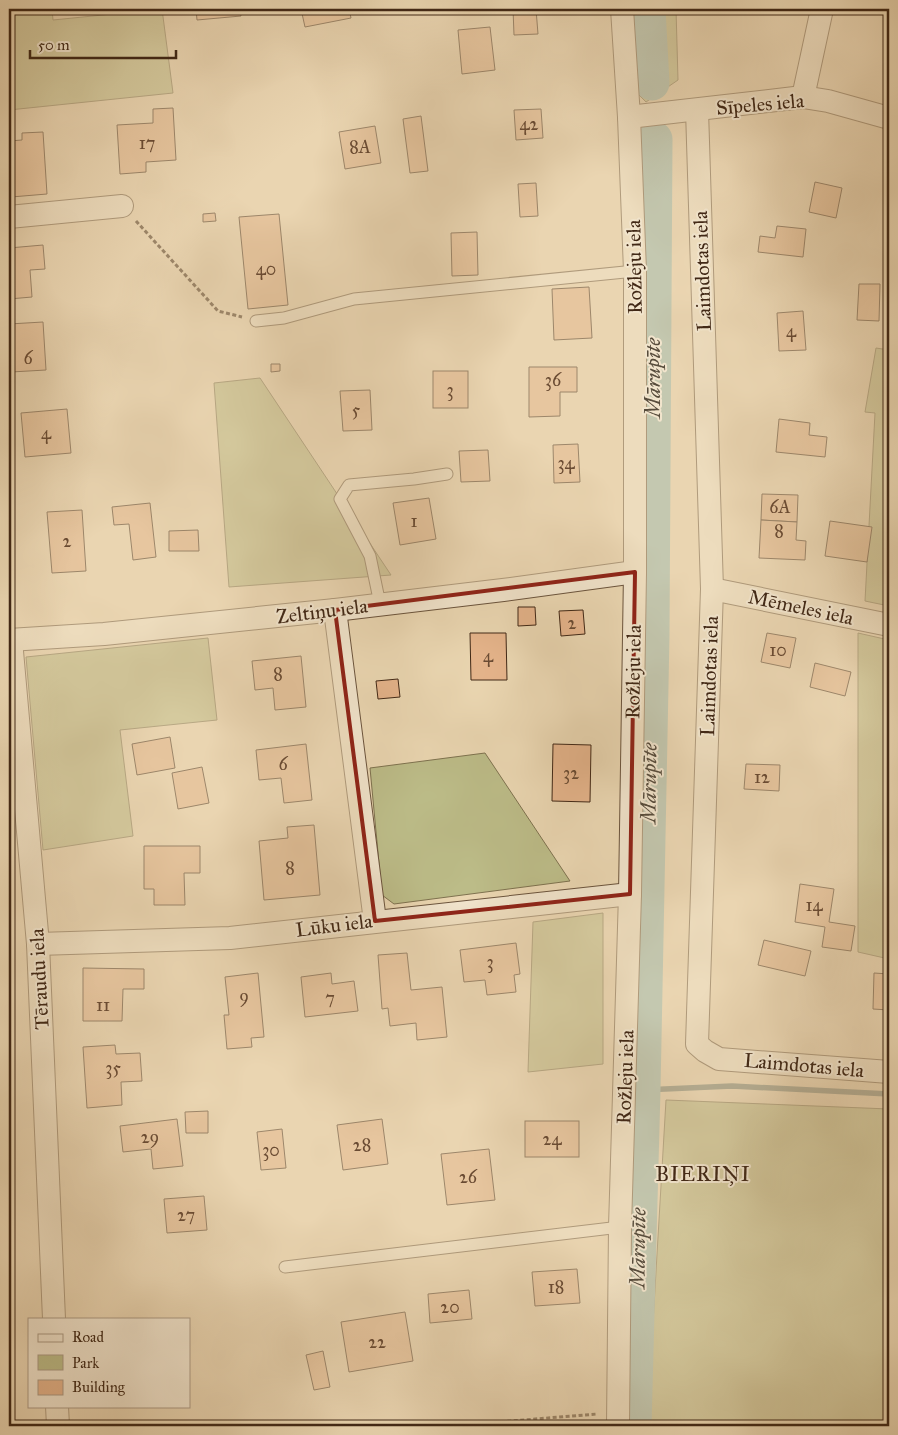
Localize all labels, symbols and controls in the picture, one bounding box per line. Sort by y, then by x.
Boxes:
scale bar [30,28,176,60]
text: 50 m [38,36,70,54]
street label: Sīpeles iela [715,88,806,120]
house number: 42 [520,113,539,135]
house number: 17 [139,132,155,154]
house number: 8A [349,136,371,158]
street label: Laimdotas iela [688,210,716,332]
street label: Rožleju iela [621,219,647,314]
house number: 40 [256,258,276,280]
house number: 4 [786,320,797,342]
water label: Mārupīte [640,337,666,420]
house number: 6 [23,347,33,369]
house number: 36 [545,369,562,391]
house number: 3 [446,379,454,401]
house number: 5 [352,399,361,421]
house number: 4 [41,422,52,444]
house number: 34 [557,452,576,474]
house number: 6A [769,496,791,518]
house number: 1 [410,510,418,532]
house number: 8 [774,520,784,542]
house number: 2 [63,530,72,552]
street label: Mēmeles iela [746,584,856,630]
street label: Zeltiņu iela [275,593,370,629]
house number: 2 [568,612,577,634]
street label: Laimdotas iela [695,615,723,737]
street label: Rožleju iela [620,624,646,719]
house number: 10 [769,639,787,661]
house number: 4 [483,645,494,667]
house number: 8 [273,663,283,685]
water label: Mārupīte [635,742,663,825]
house number: 6 [278,753,288,775]
house number: 32 [563,762,579,784]
house number: 12 [754,766,770,788]
house number: 8 [285,857,295,879]
house number: 14 [805,894,824,916]
street label: Lūku iela [294,908,374,942]
street label: Tēraudu iela [24,927,54,1030]
house number: 3 [486,951,494,973]
house number: 9 [239,985,249,1007]
house number: 7 [325,987,335,1009]
house number: 11 [96,994,110,1016]
street label: Rožleju iela [611,1029,639,1125]
street label: Laimdotas iela [743,1048,866,1082]
house number: 35 [105,1057,121,1079]
house number: 29 [141,1126,159,1148]
house number: 24 [543,1128,562,1150]
house number: 28 [353,1134,371,1156]
house number: 30 [262,1139,280,1161]
district label: BIERIŅI [655,1161,751,1187]
house number: 26 [459,1166,478,1188]
house number: 27 [177,1204,195,1226]
water label: Mārupīte [624,1207,652,1290]
house number: 18 [548,1276,564,1298]
house number: 20 [440,1296,460,1318]
legend [28,1318,190,1408]
text: Road [72,1328,104,1346]
house number: 22 [368,1331,386,1353]
text: Park [72,1354,99,1372]
text: Building [72,1378,126,1396]

